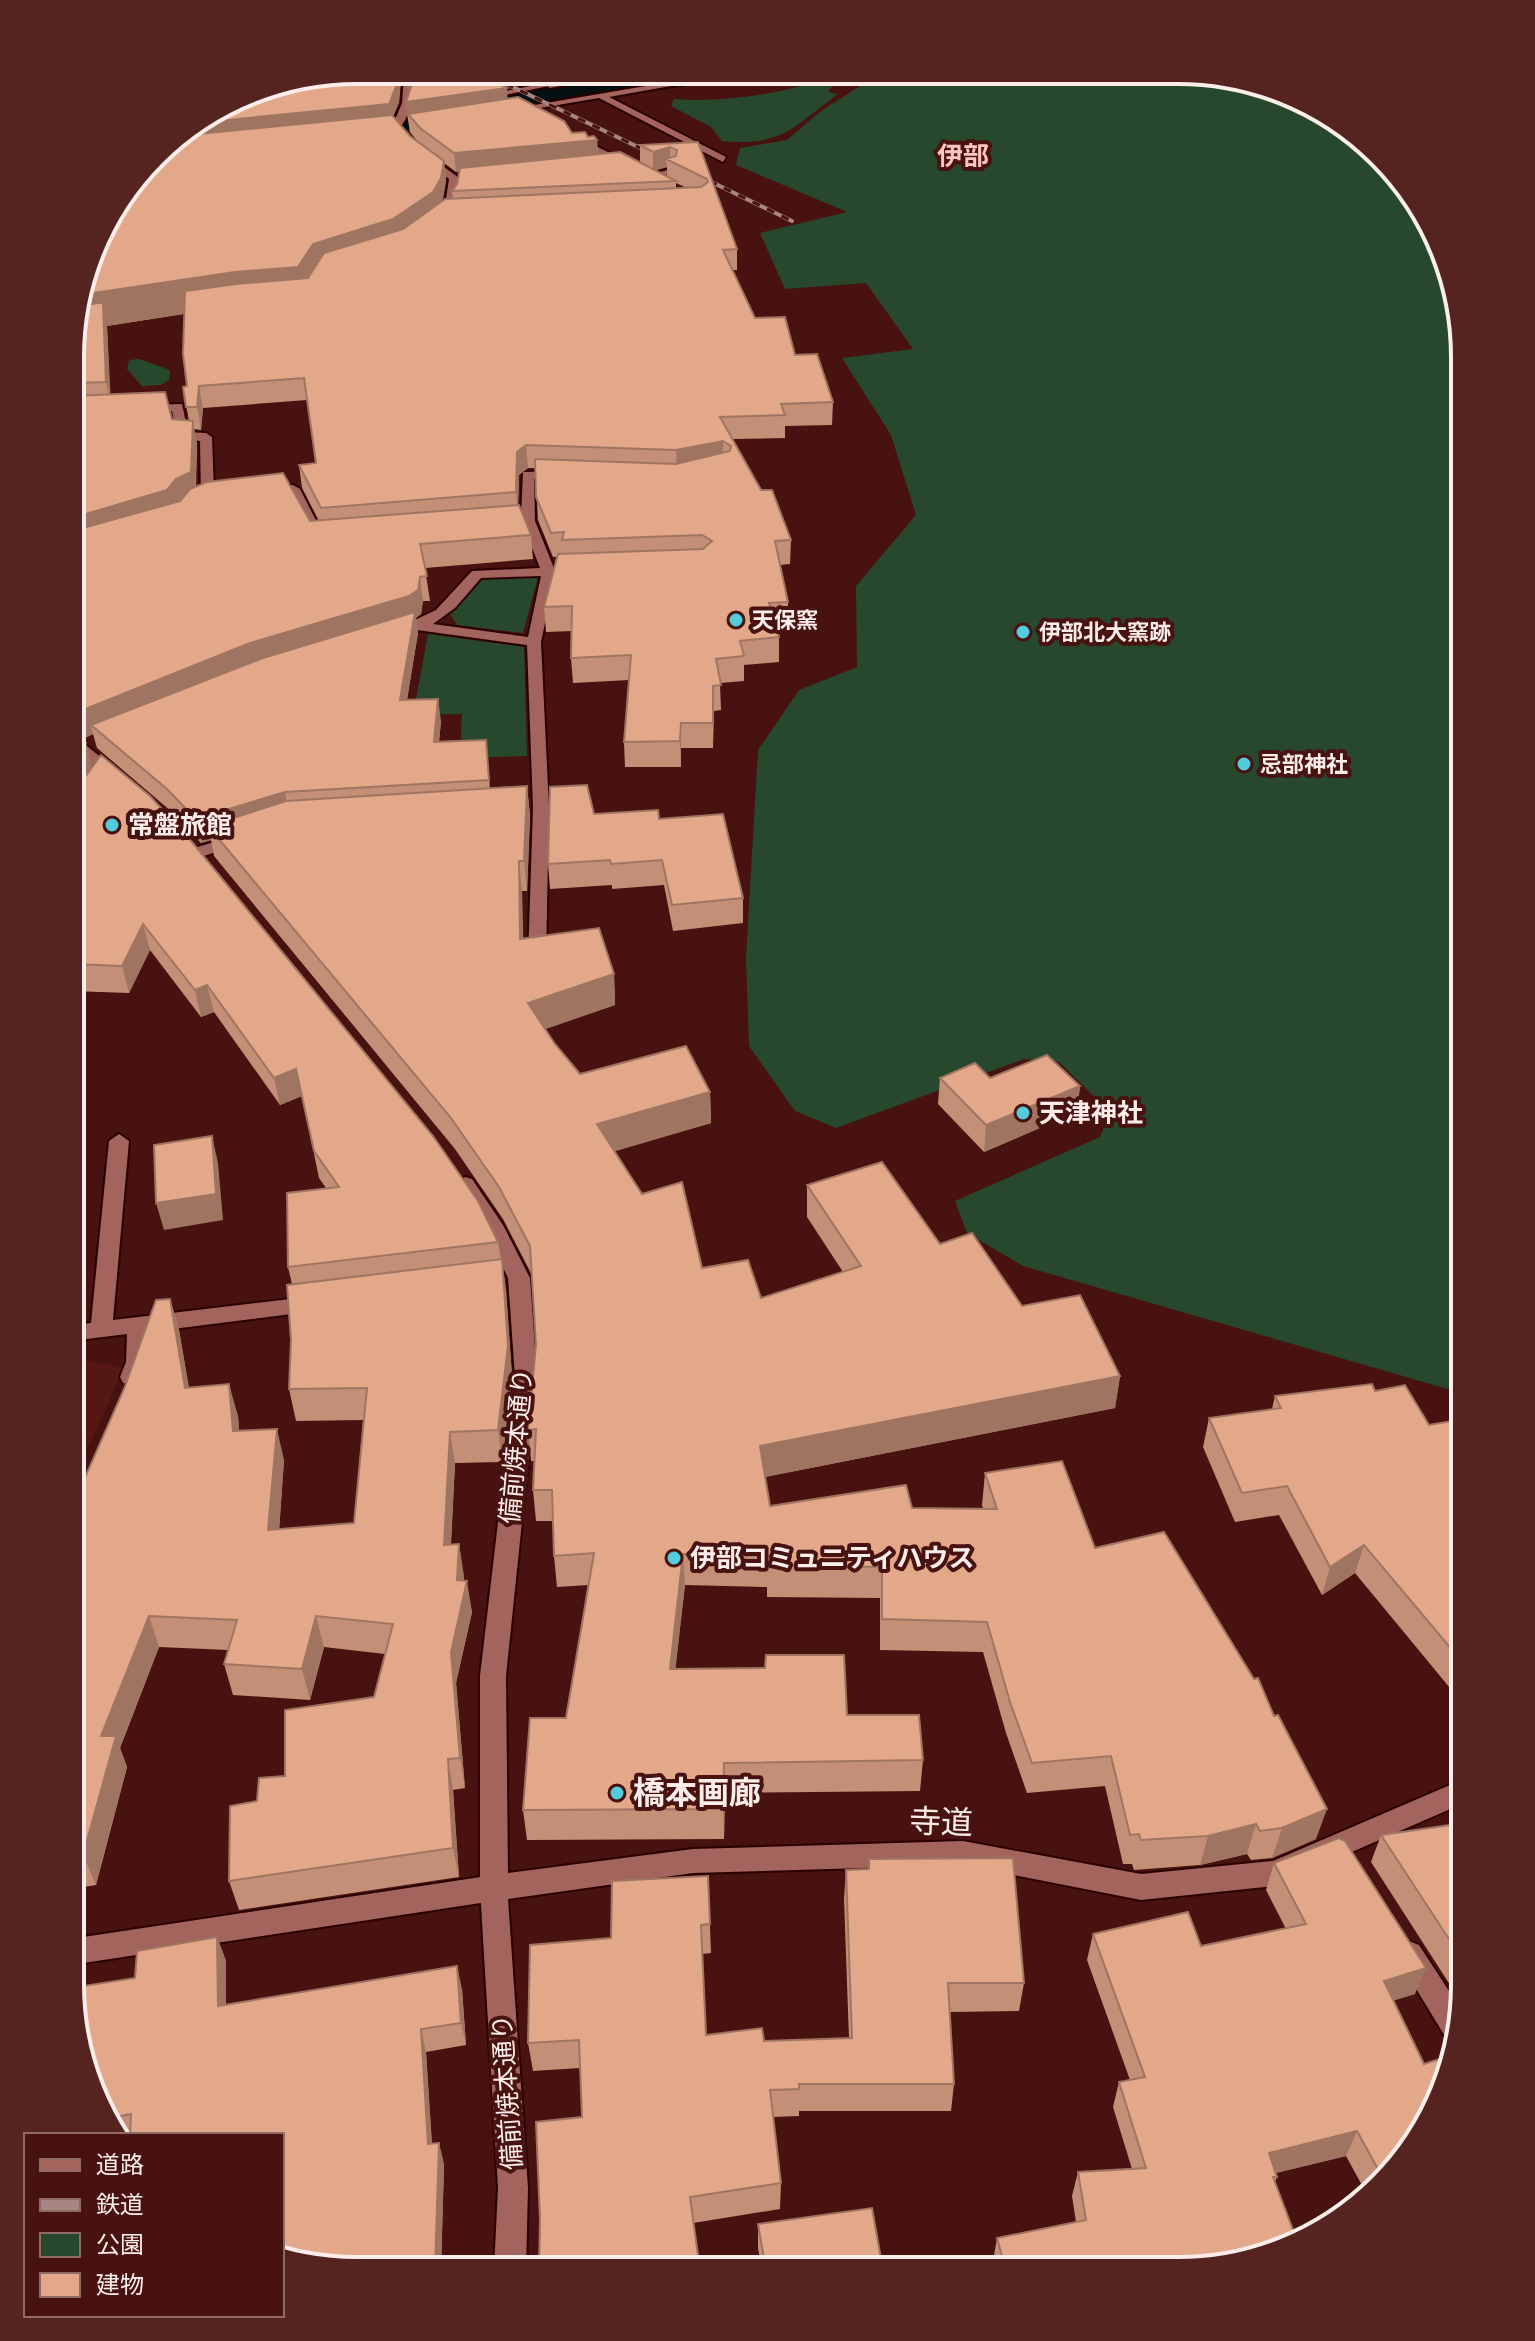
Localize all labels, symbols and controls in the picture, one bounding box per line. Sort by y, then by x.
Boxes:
district label: 伊部 [937,140,989,172]
place label: 天保窯 [752,607,818,634]
marker: 天保窯 [727,611,745,629]
place label: 伊部北大窯跡 [1039,619,1171,646]
marker: 伊部北大窯跡 [1014,623,1032,641]
place label: 忌部神社 [1260,751,1348,778]
marker: 忌部神社 [1235,755,1253,773]
place label: 常盤旅館 [128,809,232,841]
marker: 常盤旅館 [103,816,121,834]
place label: 天津神社 [1039,1097,1143,1129]
marker: 天津神社 [1014,1104,1032,1122]
street label: 備前焼本通り [493,1367,539,1525]
place label: 伊部コミュニティハウス [690,1542,974,1574]
marker: 伊部コミュニティハウス [665,1549,683,1567]
place label: 橋本画廊 [633,1774,761,1812]
marker: 橋本画廊 [608,1784,626,1802]
street label: 寺道 [908,1802,974,1842]
street label: 備前焼本通り [486,2013,528,2171]
legend [24,2133,284,2317]
text: 道路 [96,2150,144,2179]
text: 鉄道 [96,2190,144,2219]
text: 公園 [96,2230,144,2259]
text: 建物 [96,2270,144,2299]

